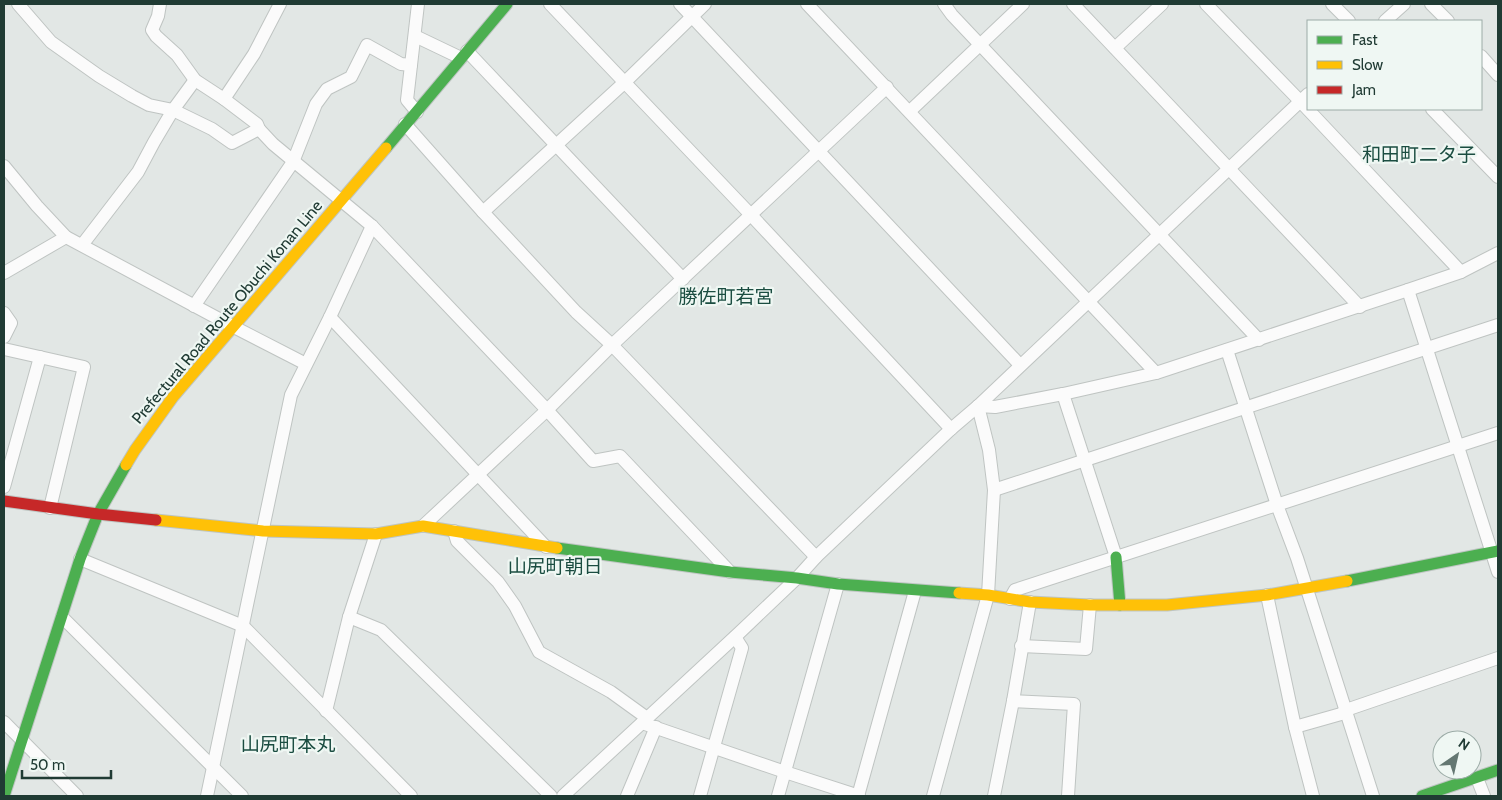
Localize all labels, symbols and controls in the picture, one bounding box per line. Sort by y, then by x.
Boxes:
legend [1307,20,1482,110]
text: Fast [1352,31,1377,49]
text: Slow [1352,56,1383,74]
text: Jam [1351,81,1376,99]
district label: 和田町二タ子 [1362,143,1476,166]
street label: Prefectural Road Route Obuchi Konan Line [128,196,326,428]
district label: 勝佐町若宮 [678,285,774,308]
district label: 山尻町朝日 [507,555,603,578]
north arrow [1432,730,1482,780]
district label: 山尻町本丸 [240,733,336,756]
text: N [1455,734,1473,754]
scale bar [22,748,111,780]
text: 50 m [30,756,65,774]

